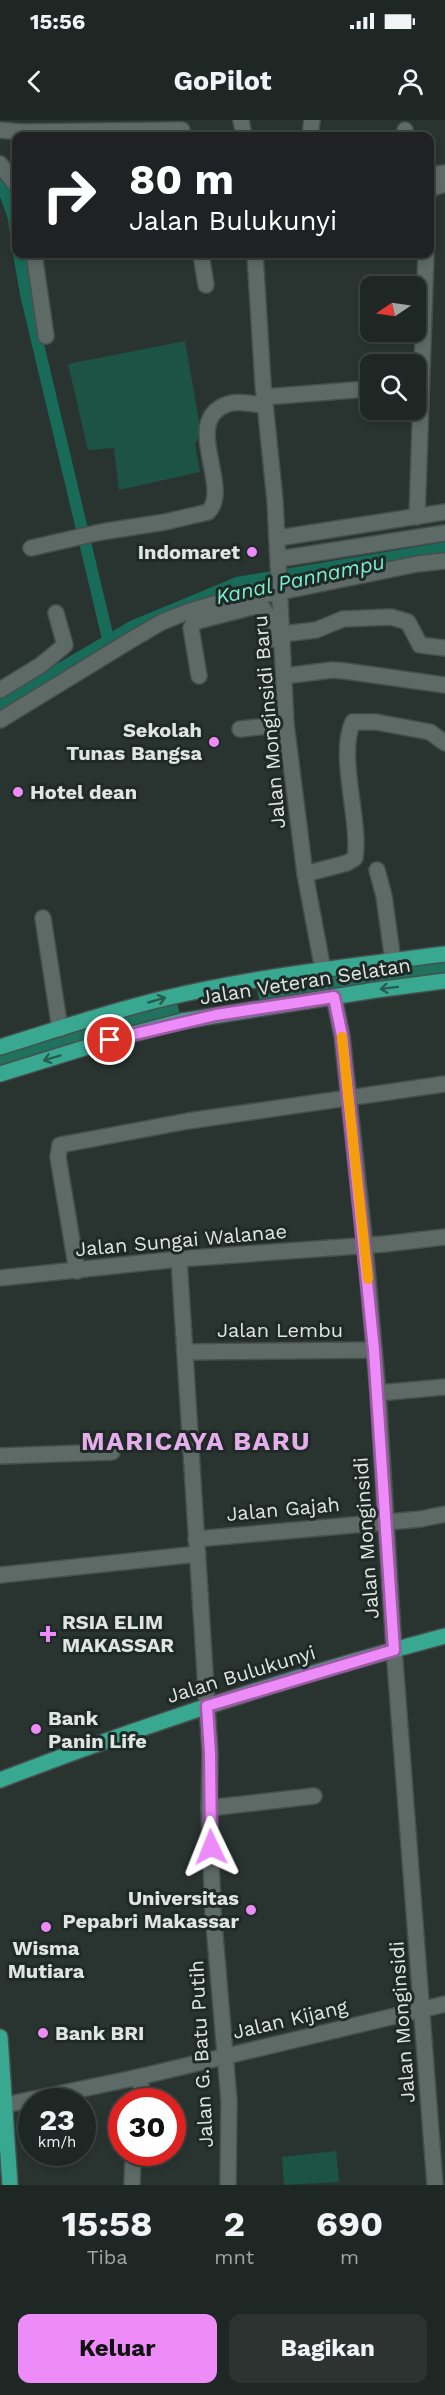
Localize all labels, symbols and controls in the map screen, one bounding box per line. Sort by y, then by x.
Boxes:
text: 15:56 [30,9,85,34]
icon: back [18,65,51,98]
text: GoPilot [173,65,272,97]
icon: person [394,65,427,98]
text: 80 m [129,155,234,204]
icon: right [30,156,108,234]
text: Jalan Bulukunyi [129,205,337,237]
north arrow [360,276,426,342]
map controls [360,276,426,420]
button: search [360,354,426,420]
place label: Indomaret [138,540,240,564]
marker: Indomaret [245,545,259,559]
water label: Kanal Pannampu [213,549,387,609]
street label: Jalan Monginsidi Baru [248,614,290,830]
place label: Sekolah Tunas Bangsa [66,718,202,765]
marker: Sekolah Tunas Bangsa [207,735,221,749]
place label: Hotel dean [30,780,137,804]
marker: Hotel dean [11,785,25,799]
street label: Jalan Veteran Selatan [198,952,412,1010]
one-way arrow [380,983,400,994]
one-way arrow [147,994,166,1005]
pin [84,1014,135,1065]
icon: arrive [93,1023,126,1056]
one-way arrow [43,1053,62,1064]
street label: Jalan Sungai Walanae [74,1219,288,1261]
street label: Jalan Lembu [217,1318,343,1342]
district label: MARICAYA BARU [81,1426,311,1456]
street label: Jalan Monginsidi [348,1456,384,1620]
street label: Jalan Gajah [225,1492,341,1526]
place label: RSIA ELIM MAKASSAR [62,1610,174,1657]
marker: RSIA ELIM MAKASSAR [39,1625,57,1643]
street label: Jalan Bulukunyi [164,1640,318,1708]
place label: Bank Panin Life [48,1706,147,1753]
marker: Bank Panin Life [29,1722,43,1736]
position arrow [179,1815,243,1879]
place label: Universitas Pepabri Makassar [62,1886,239,1933]
marker: Universitas Pepabri Makassar [244,1903,258,1917]
marker: Wisma Mutiara [39,1920,53,1934]
place label: Wisma Mutiara [8,1936,85,1983]
street label: Jalan Monginsidi [384,1940,420,2104]
street label: Jalan G. Batu Putih [184,1960,218,2148]
street label: Jalan Kijang [230,1994,350,2044]
place label: Bank BRI [55,2021,144,2045]
marker: Bank BRI [36,2026,50,2040]
speed limit sign: 30 [108,2088,186,2166]
text: 23 [39,2102,75,2137]
text: km/h [38,2133,76,2151]
text: 15:58 [62,2203,153,2245]
text: 2 [223,2203,245,2245]
text: 690 [316,2203,383,2245]
text: Tiba [87,2245,128,2269]
text: mnt [214,2245,254,2269]
text: m [340,2245,359,2269]
button: Keluar [18,2314,217,2383]
button: Bagikan [229,2314,427,2383]

